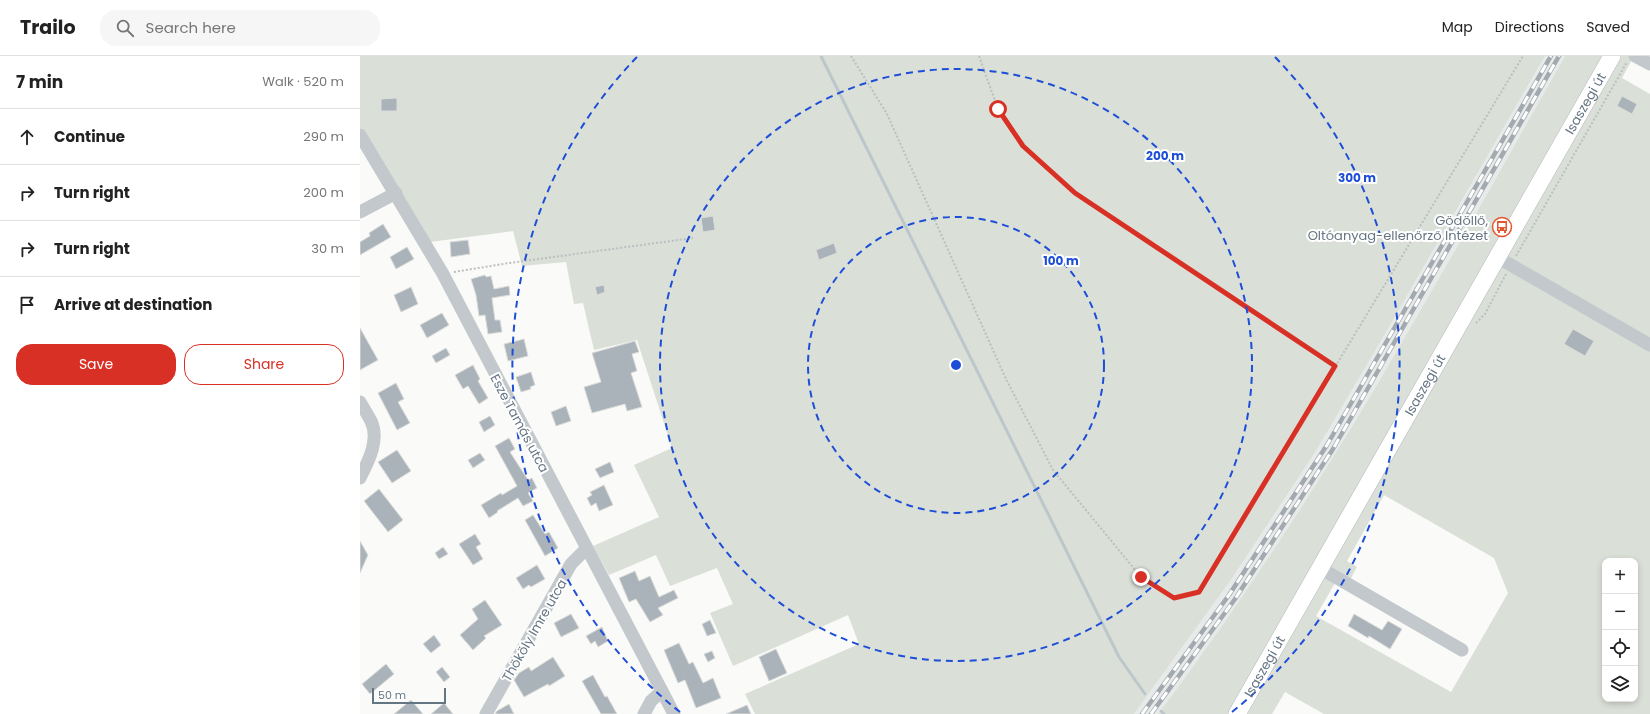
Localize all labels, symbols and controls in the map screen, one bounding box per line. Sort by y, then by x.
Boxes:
search box [100,10,380,46]
text: Trailo [20,14,76,41]
icon: search [114,17,136,39]
text: Search here [146,17,236,38]
text: Map [1442,17,1473,37]
text: Directions [1495,17,1564,37]
text: Saved [1586,17,1630,37]
street label: Isaszegi út [1560,69,1611,138]
text: 7 min [16,70,63,94]
text: Walk · 520 m [262,72,344,91]
route start [989,100,1007,118]
icon: ahead [16,126,38,148]
text: Continue [54,126,125,147]
text: 290 m [303,127,344,146]
text: 200 m [1146,147,1184,164]
text: 300 m [1338,169,1376,186]
icon: right [16,182,38,204]
text: Turn right [54,182,130,203]
text: 200 m [303,183,344,202]
place label: Gödöllő, Oltóanyag-ellenőrző Intézet [1308,211,1488,245]
bus stop icon: Gödöllő, Oltóanyag-ellenőrző Intézet [1491,216,1513,238]
icon: right [16,238,38,260]
text: Turn right [54,238,130,259]
text: 30 m [311,239,344,258]
text: 100 m [1043,252,1079,269]
icon: arrive [16,294,38,316]
text: Arrive at destination [54,294,212,315]
button: Save [16,344,176,385]
button: Share [184,344,344,385]
street label: Isaszegi út [1400,350,1450,419]
centre of rings [949,358,963,372]
street label: Esze Tamás utca [486,371,554,476]
map controls [1602,558,1638,702]
button: + [1602,558,1638,594]
route end [1132,568,1150,586]
street label: Thököly Imre utca [497,576,572,685]
button: − [1602,594,1638,630]
button: locate [1602,630,1638,666]
street label: Isaszegi út [1240,632,1290,701]
button: layers [1602,666,1638,702]
scale bar [372,686,446,705]
text: 50 m [378,687,406,703]

